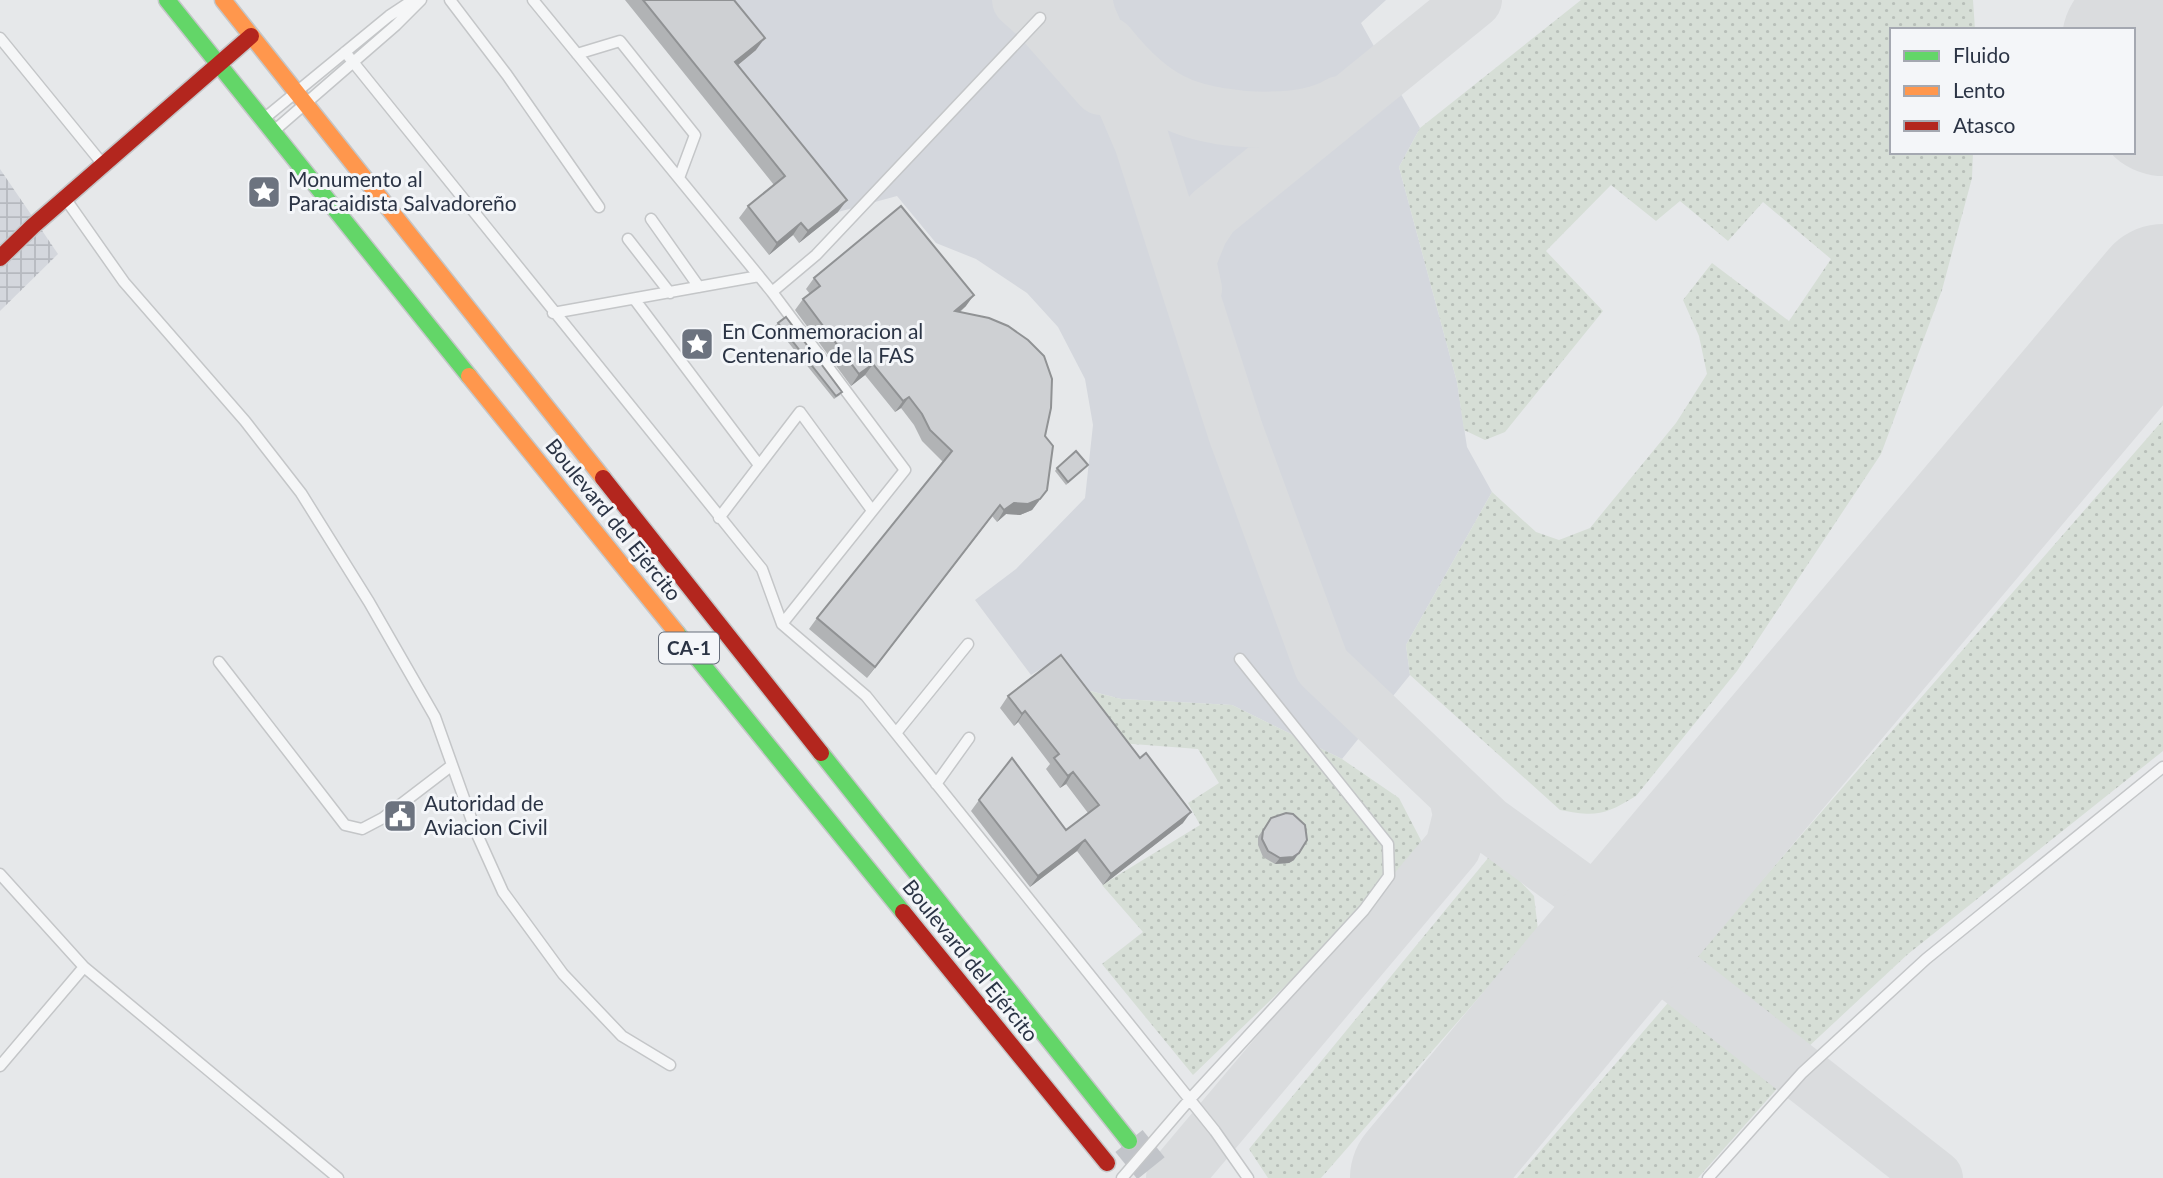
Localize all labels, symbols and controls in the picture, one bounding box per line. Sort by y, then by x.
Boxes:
legend [1890,28,2135,154]
text: Fluido [1953,42,2010,67]
text: Lento [1953,77,2005,102]
text: Atasco [1953,112,2015,137]
place label: Monumento al Paracaidista Salvadoreño [288,166,517,215]
place icon: Monumento al Paracaidista Salvadoreño [245,173,283,211]
place label: En Conmemoracion al Centenario de la FAS [722,318,923,367]
place icon: En Conmemoracion al Centenario de la FAS [678,325,716,363]
street label: Boulevard del Ejército [541,433,687,605]
road number: CA-1 [659,632,719,664]
place label: Autoridad de Aviacion Civil [424,790,548,839]
public building icon: Autoridad de Aviacion Civil [381,797,419,835]
street label: Boulevard del Ejército [898,874,1044,1046]

